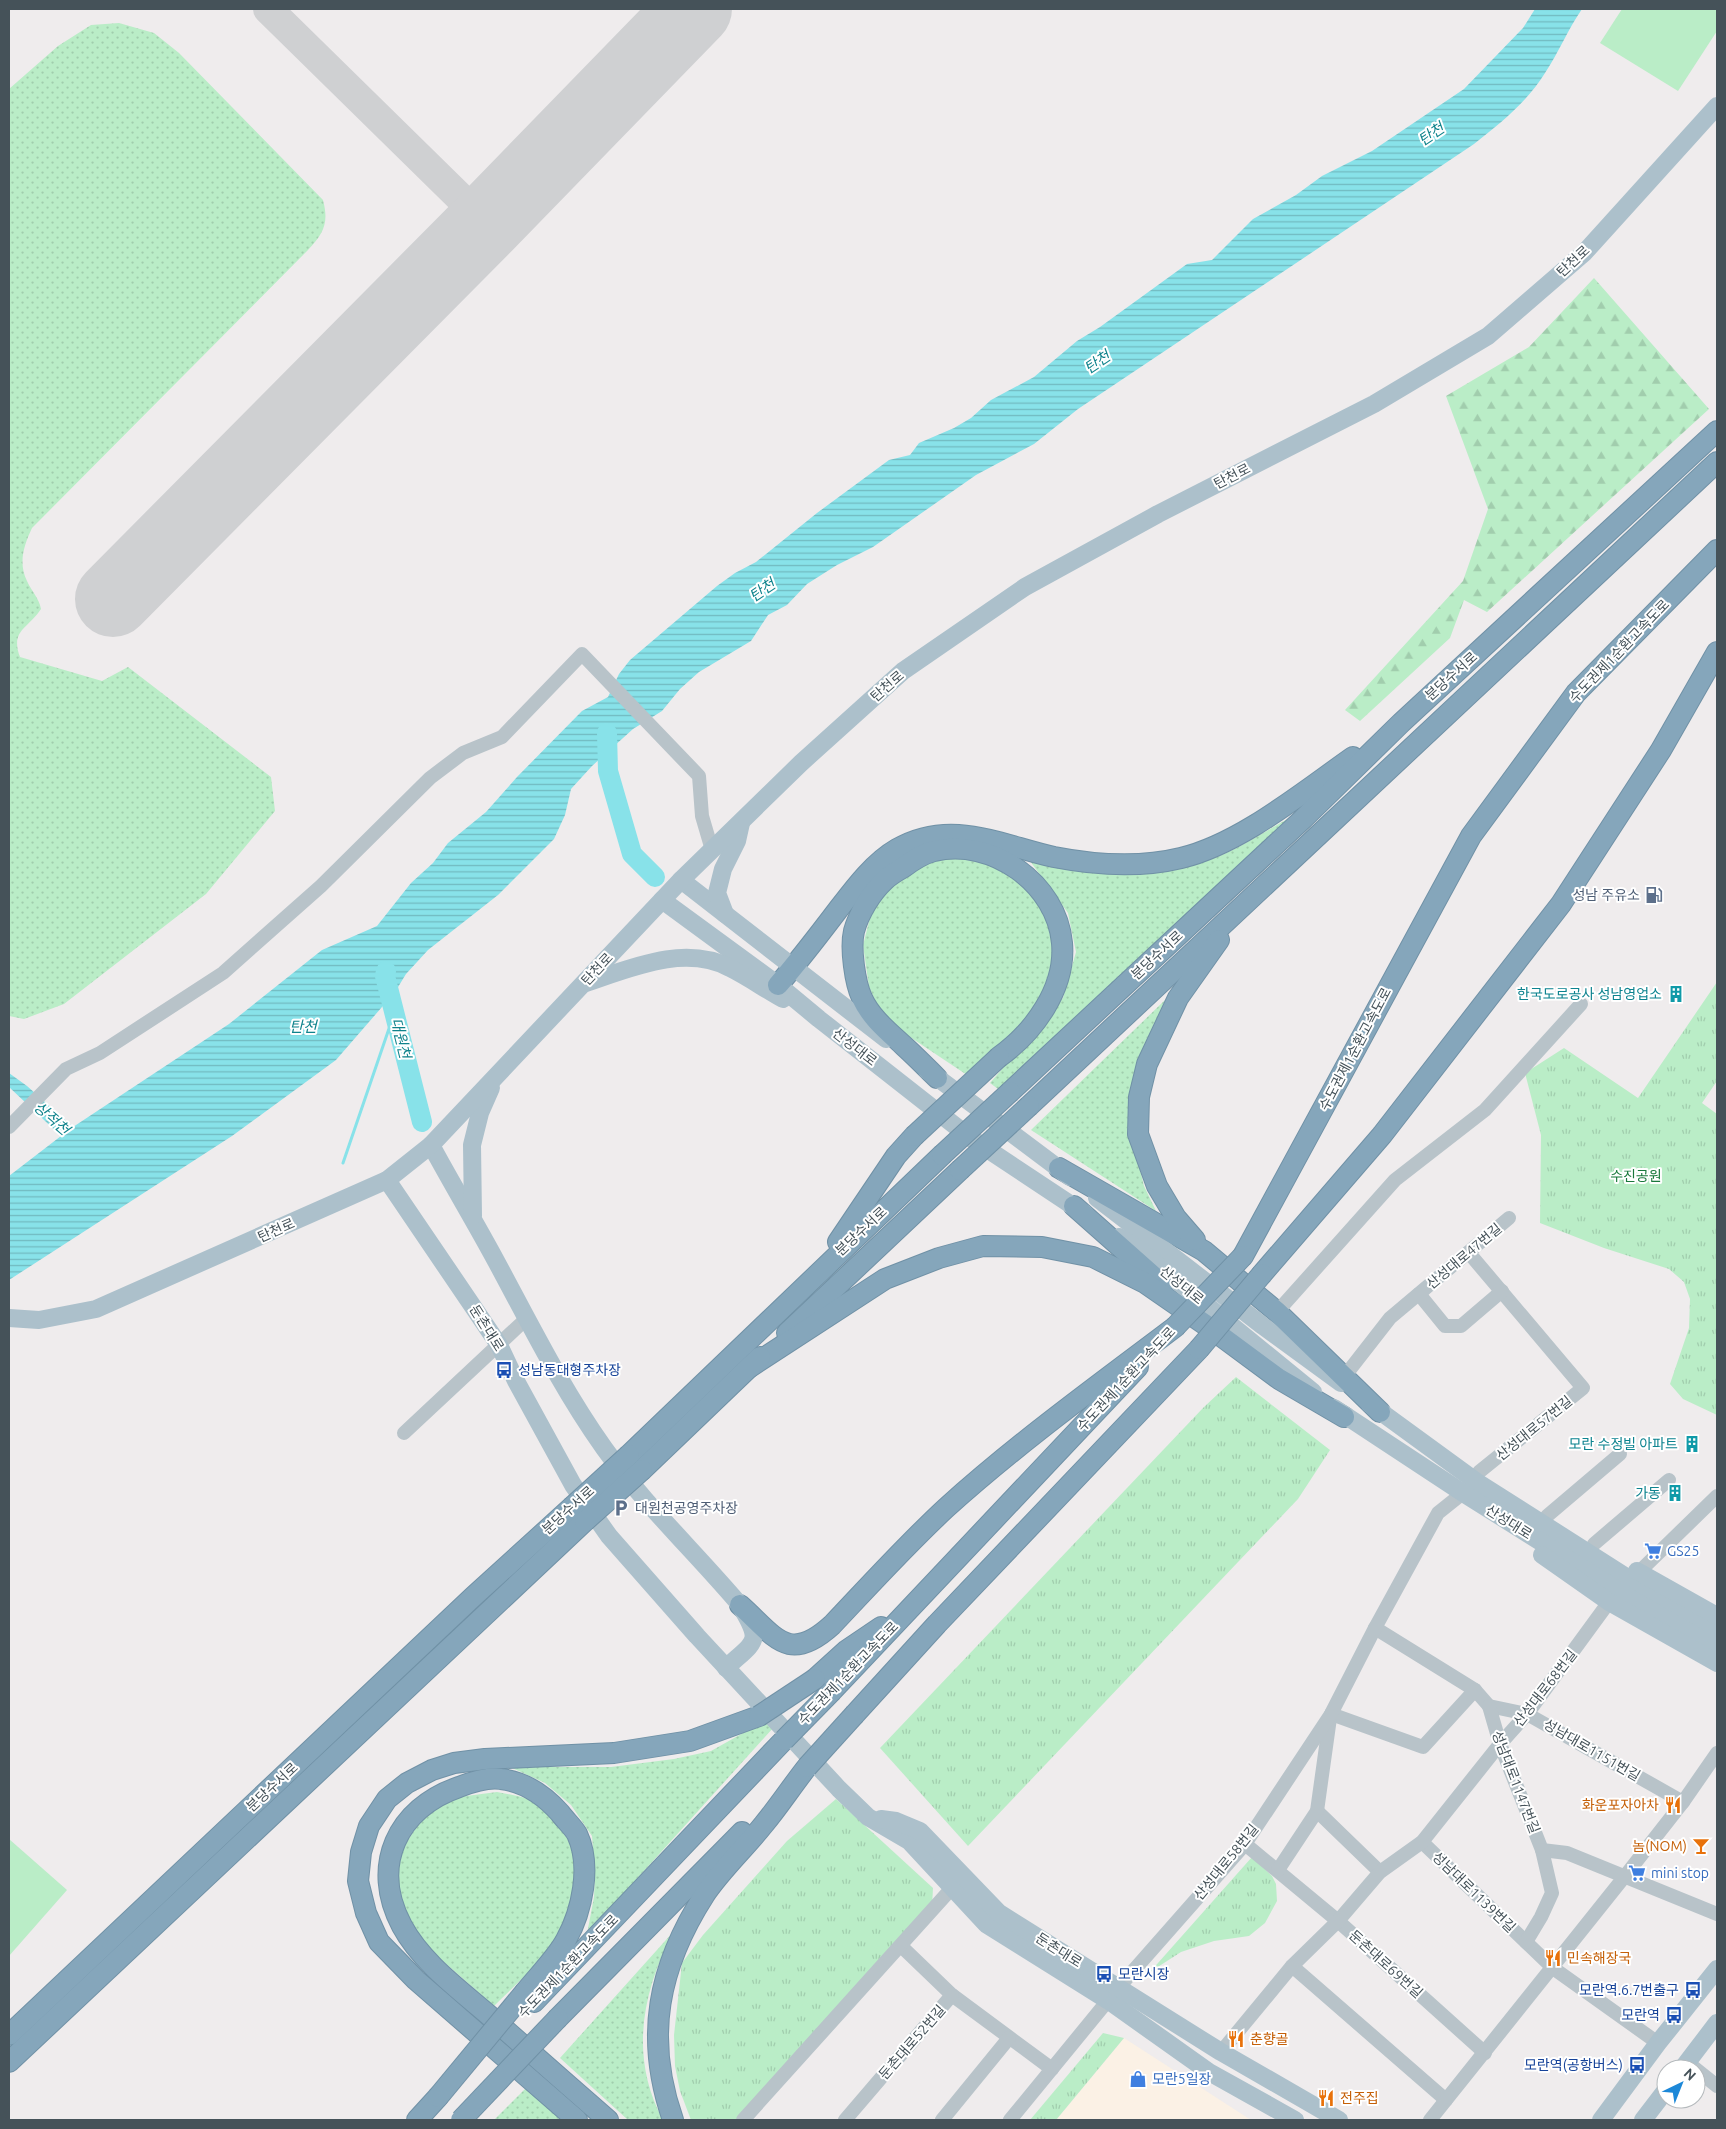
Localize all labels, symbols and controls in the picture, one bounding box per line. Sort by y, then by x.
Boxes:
water label: 탄천 [1415,118,1449,149]
street label: 탄천로 [1553,242,1593,280]
water label: 탄천 [1081,346,1115,377]
street label: 탄천로 [1211,460,1253,492]
water label: 탄천 [746,574,780,605]
street label: 수도권제1순환고속도로 [1566,596,1672,706]
street label: 분당수서로 [1422,648,1480,703]
street label: 탄천로 [867,667,907,705]
fuel station icon: 성남 주유소 [1644,885,1664,905]
place label: 성남 주유소 [1572,887,1640,903]
street label: 분당수서로 [1128,927,1186,983]
street label: 탄천로 [578,949,616,989]
building icon: 한국도로공사 성남영업소 [1666,984,1686,1004]
street label: 수도권제1순환고속도로 [1316,985,1394,1113]
place label: 한국도로공사 성남영업소 [1517,986,1662,1002]
water label: 대원천 [388,1016,415,1062]
water label: 탄천 [289,1018,319,1035]
street label: 산성대로 [830,1025,880,1069]
water label: 상적천 [31,1098,75,1139]
park label: 수진공원 [1610,1168,1662,1184]
street label: 분당수서로 [832,1203,890,1259]
street label: 탄천로 [255,1215,297,1245]
street label: 산성대로47번길 [1423,1220,1505,1292]
street label: 산성대로 [1157,1263,1207,1308]
street label: 둔촌대로 [467,1302,507,1354]
street label: 수도권제1순환고속도로 [1074,1323,1179,1434]
bus stop icon: 성남동대형주차장 [494,1360,514,1380]
place label: 성남동대형주차장 [518,1362,621,1378]
street label: 산성대로57번길 [1493,1392,1575,1464]
building icon: 모란 수정빌 아파트 [1682,1434,1702,1454]
place label: 모란 수정빌 아파트 [1569,1436,1678,1452]
street label: 분당수서로 [539,1482,597,1537]
building icon: 가동 [1665,1483,1685,1503]
place label: 가동 [1635,1485,1661,1501]
parking icon: 대원천공영주차장 [611,1498,631,1518]
place label: 대원천공영주차장 [635,1500,738,1516]
street label: 산성대로 [1483,1502,1535,1542]
supermarket icon: GS25 [1643,1541,1663,1561]
place label: GS25 [1667,1543,1699,1559]
street label: 수도권제1순환고속도로 [795,1618,901,1728]
street label: 산성대로68번길 [1510,1646,1580,1730]
street label: 성남대로1151번길 [1541,1716,1643,1784]
street label: 성남대로1147번길 [1489,1728,1543,1836]
street label: 분당수서로 [243,1759,301,1815]
restaurant icon: 화운포자아차 [1663,1795,1683,1815]
place label: 화운포자아차 [1582,1797,1659,1813]
street label: 산성대로58번길 [1190,1821,1262,1903]
bar icon: 놈(NOM) [1691,1836,1711,1856]
place label: 놈(NOM) [1632,1838,1687,1854]
street label: 성남대로1139번길 [1429,1848,1519,1936]
supermarket icon: mini stop [1627,1863,1647,1883]
place label: mini stop [1651,1865,1709,1881]
street label: 수도권제1순환고속도로 [515,1911,621,2021]
street label: 둔촌대로69번길 [1346,1927,1426,2001]
street label: 둔촌대로 [1033,1930,1085,1970]
restaurant icon: 민속해장국 [1543,1948,1563,1968]
place label: 민속해장국 [1567,1950,1632,1966]
bus stop icon: 모란시장 [1094,1964,1114,1984]
place label: 모란시장 [1118,1966,1170,1982]
bus stop icon: 모란역.6.7번출구 [1683,1980,1703,2000]
place label: 모란역.6.7번출구 [1579,1982,1679,1998]
street label: 둔촌대로52번길 [875,2002,949,2082]
bus stop icon: 모란역 [1664,2005,1684,2025]
place label: 모란역 [1621,2007,1660,2023]
restaurant icon: 춘향골 [1226,2029,1246,2049]
place label: 춘향골 [1250,2031,1289,2047]
bus stop icon: 모란역(공항버스) [1627,2055,1647,2075]
place label: 모란역(공항버스) [1524,2057,1623,2073]
north arrow [1656,2059,1706,2109]
text: N [1681,2065,1699,2084]
shop icon: 모란5일장 [1128,2069,1148,2089]
place label: 모란5일장 [1152,2071,1212,2087]
restaurant icon: 전주집 [1316,2088,1336,2108]
place label: 전주집 [1340,2090,1379,2106]

